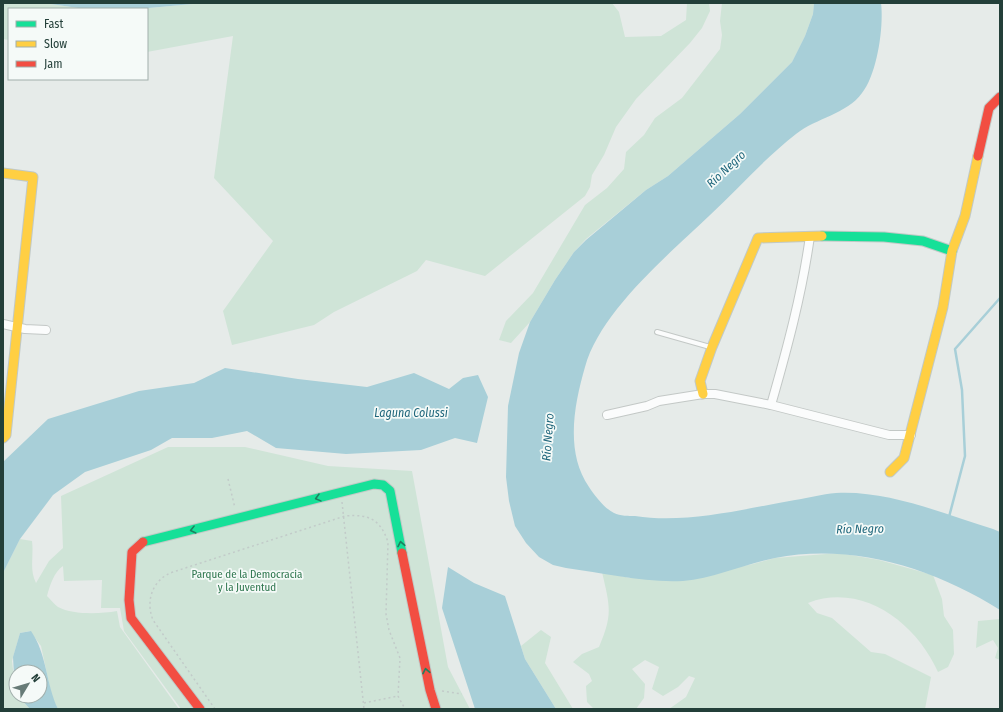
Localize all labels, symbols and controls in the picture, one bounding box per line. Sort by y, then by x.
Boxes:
legend [8,8,148,80]
text: Fast [44,17,63,31]
text: Slow [44,37,67,51]
text: Jam [44,57,62,71]
water label: Río Negro [704,148,748,190]
water label: Laguna Colussi [374,406,448,420]
water label: Río Negro [539,413,557,461]
one-way arrow [315,493,322,502]
water label: Río Negro [836,522,884,536]
one-way arrow [189,526,196,534]
one-way arrow [397,541,405,547]
park label: Parque de la Democracia y la Juventud [191,568,303,594]
north arrow [8,664,48,704]
one-way arrow [423,668,431,675]
text: N [28,672,43,685]

